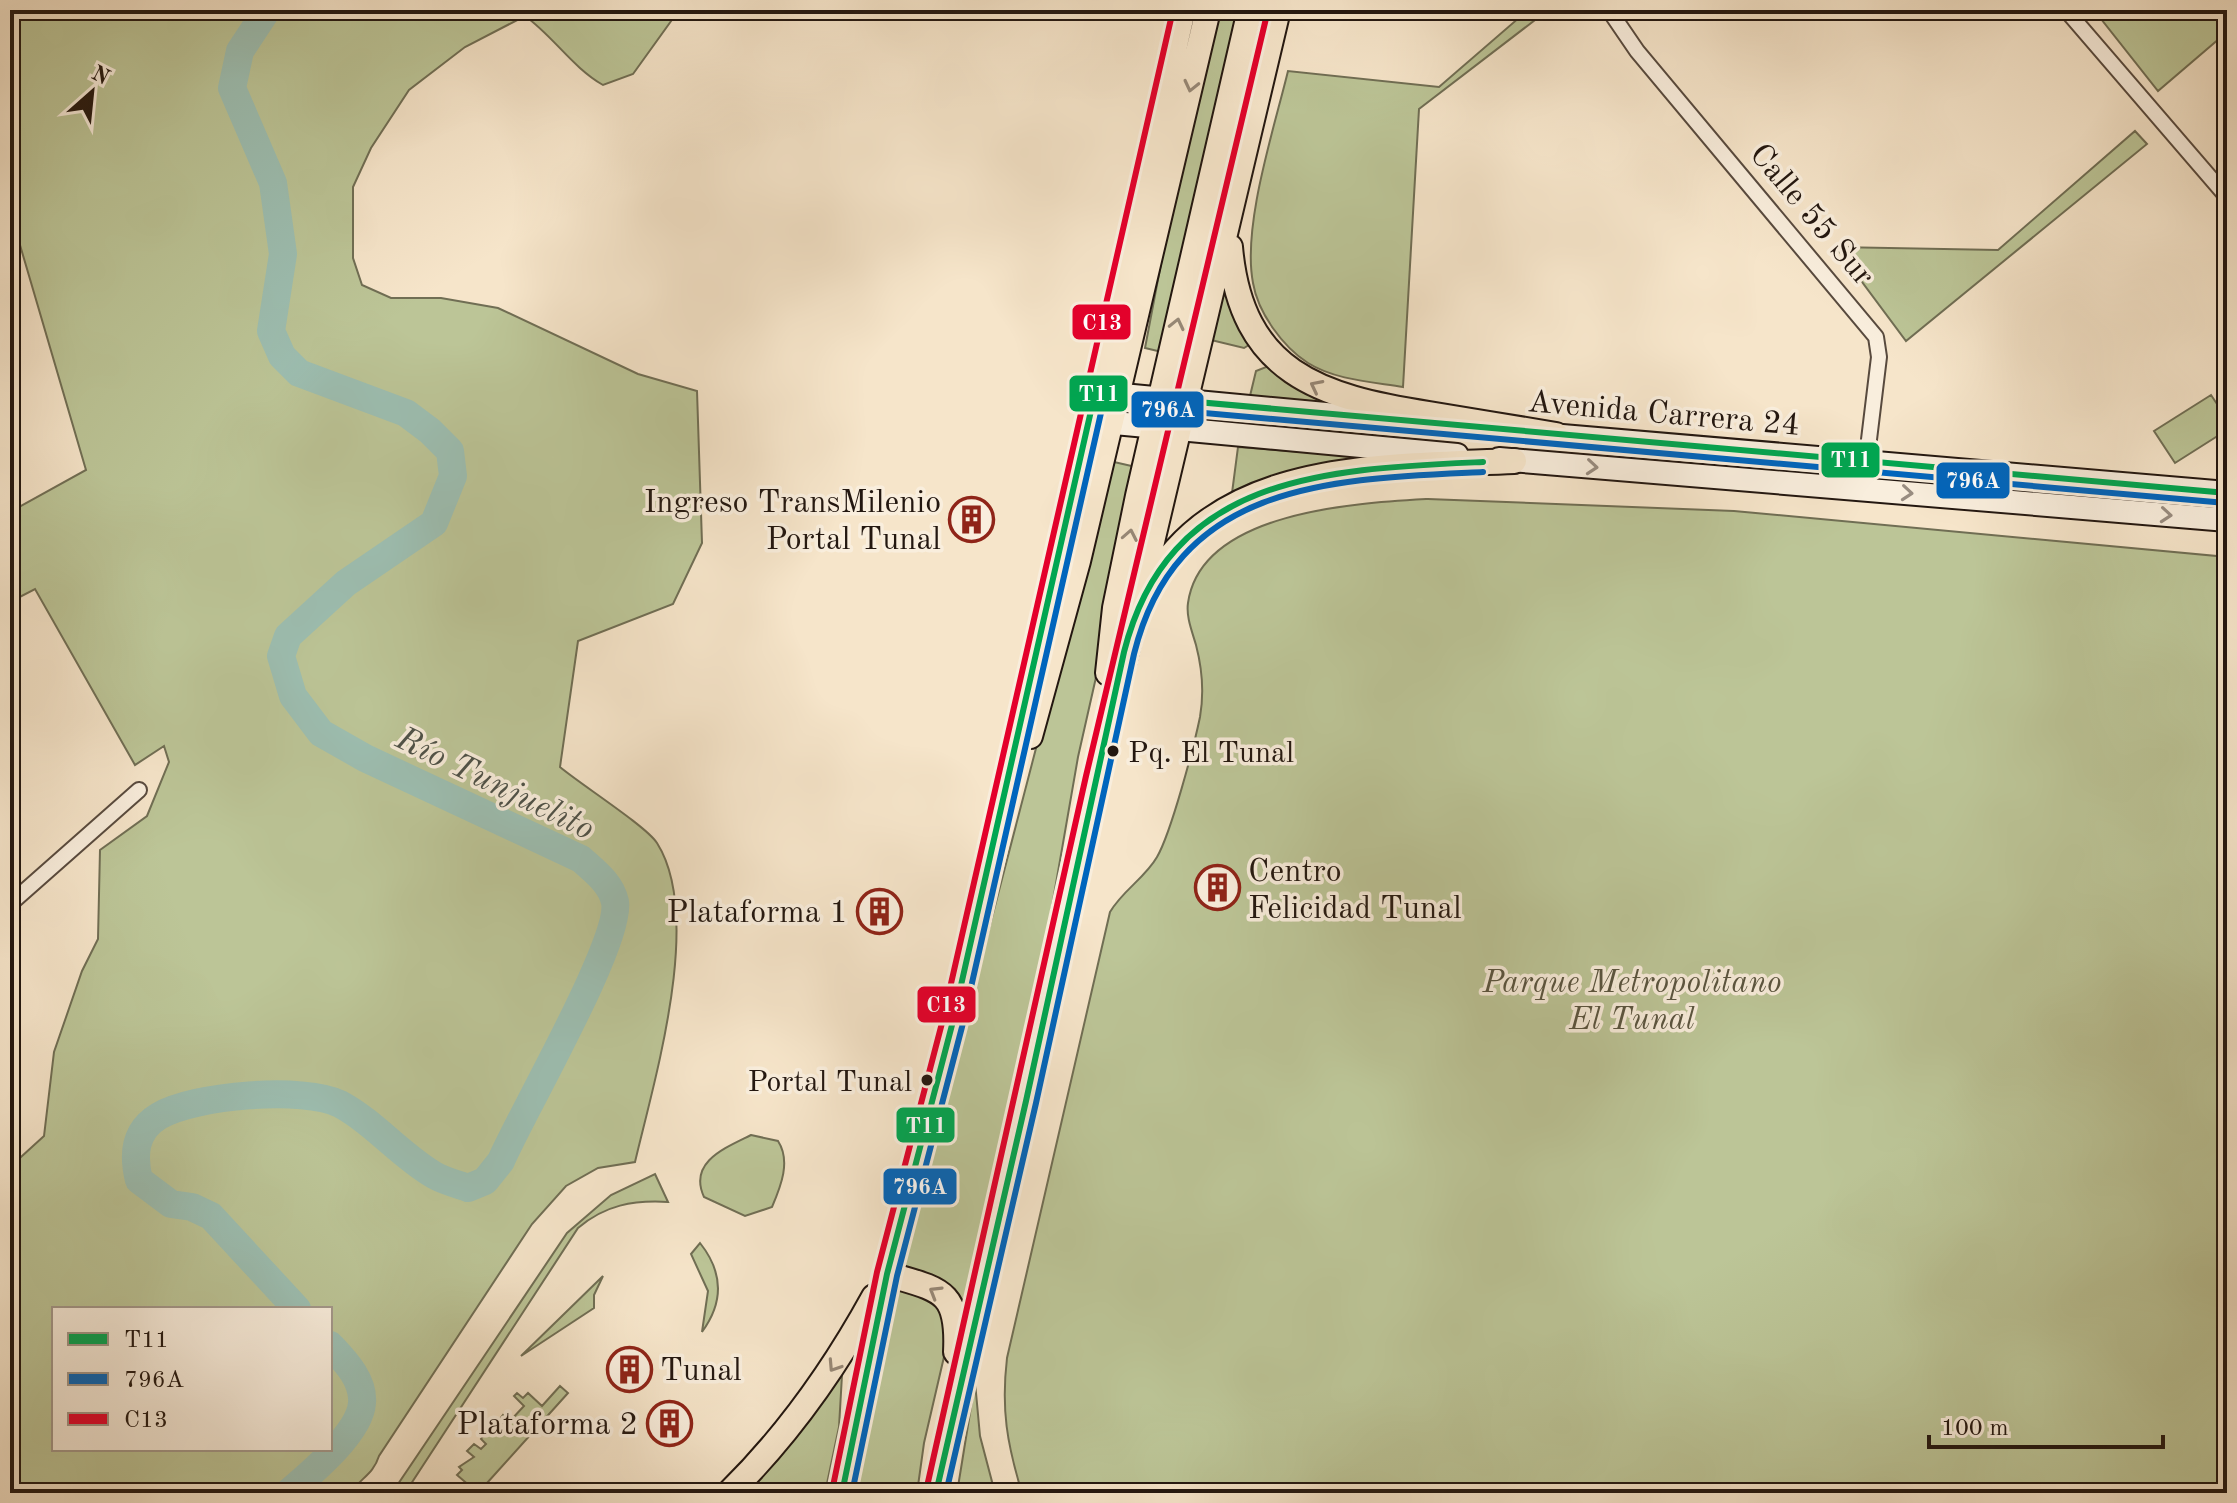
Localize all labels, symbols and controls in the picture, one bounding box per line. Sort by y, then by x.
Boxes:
north arrow [52,52,132,132]
text: N [88,62,113,90]
one-way arrow [1183,79,1200,92]
street label: Calle 55 Sur [1742,139,1879,293]
line badge: C13 [1071,303,1132,341]
text: C13 [1082,313,1122,335]
one-way arrow [1168,317,1185,331]
line badge: T11 [1068,374,1129,413]
one-way arrow [1310,380,1325,396]
text: T11 [1078,384,1120,406]
street label: Avenida Carrera 24 [1526,387,1801,443]
line badge: 796A [1130,390,1205,429]
text: 796A [1141,400,1196,422]
line badge: T11 [1820,441,1881,479]
text: T11 [1830,450,1872,472]
one-way arrow [1586,458,1599,475]
line badge: 796A [1935,461,2011,500]
text: 796A [1946,471,2001,493]
one-way arrow [1900,484,1913,501]
place label: Ingreso TransMilenio Portal Tunal [644,488,941,557]
building icon: Ingreso TransMilenio Portal Tunal [948,495,996,543]
one-way arrow [2160,506,2173,523]
one-way arrow [1121,529,1138,542]
water label: Río Tunjuelito [389,722,599,847]
place label: Pq. El Tunal [1128,739,1294,769]
marker: Pq. El Tunal [1105,743,1121,759]
place label: Centro Felicidad Tunal [1248,857,1462,926]
building icon: Centro Felicidad Tunal [1193,864,1241,912]
building icon: Plataforma 1 [855,887,903,935]
place label: Plataforma 1 [666,898,848,930]
park label: Parque Metropolitano El Tunal [1481,968,1782,1037]
line badge: C13 [916,985,977,1024]
text: C13 [926,995,966,1017]
place label: Portal Tunal [748,1068,912,1098]
marker: Portal Tunal [919,1072,935,1088]
line badge: T11 [895,1106,956,1144]
text: T11 [905,1116,947,1138]
line badge: 796A [882,1167,958,1206]
text: 796A [893,1177,948,1199]
one-way arrow [930,1287,944,1302]
legend [52,1307,332,1451]
text: T11 [124,1329,169,1353]
building icon: Tunal [605,1345,653,1393]
place label: Tunal [660,1356,742,1388]
one-way arrow [829,1358,844,1372]
text: 796A [124,1369,184,1393]
building icon: Plataforma 2 [645,1399,693,1447]
scale bar [1929,1399,2163,1449]
text: C13 [124,1409,168,1433]
place label: Plataforma 2 [456,1410,638,1442]
text: 100 m [1941,1417,2009,1441]

